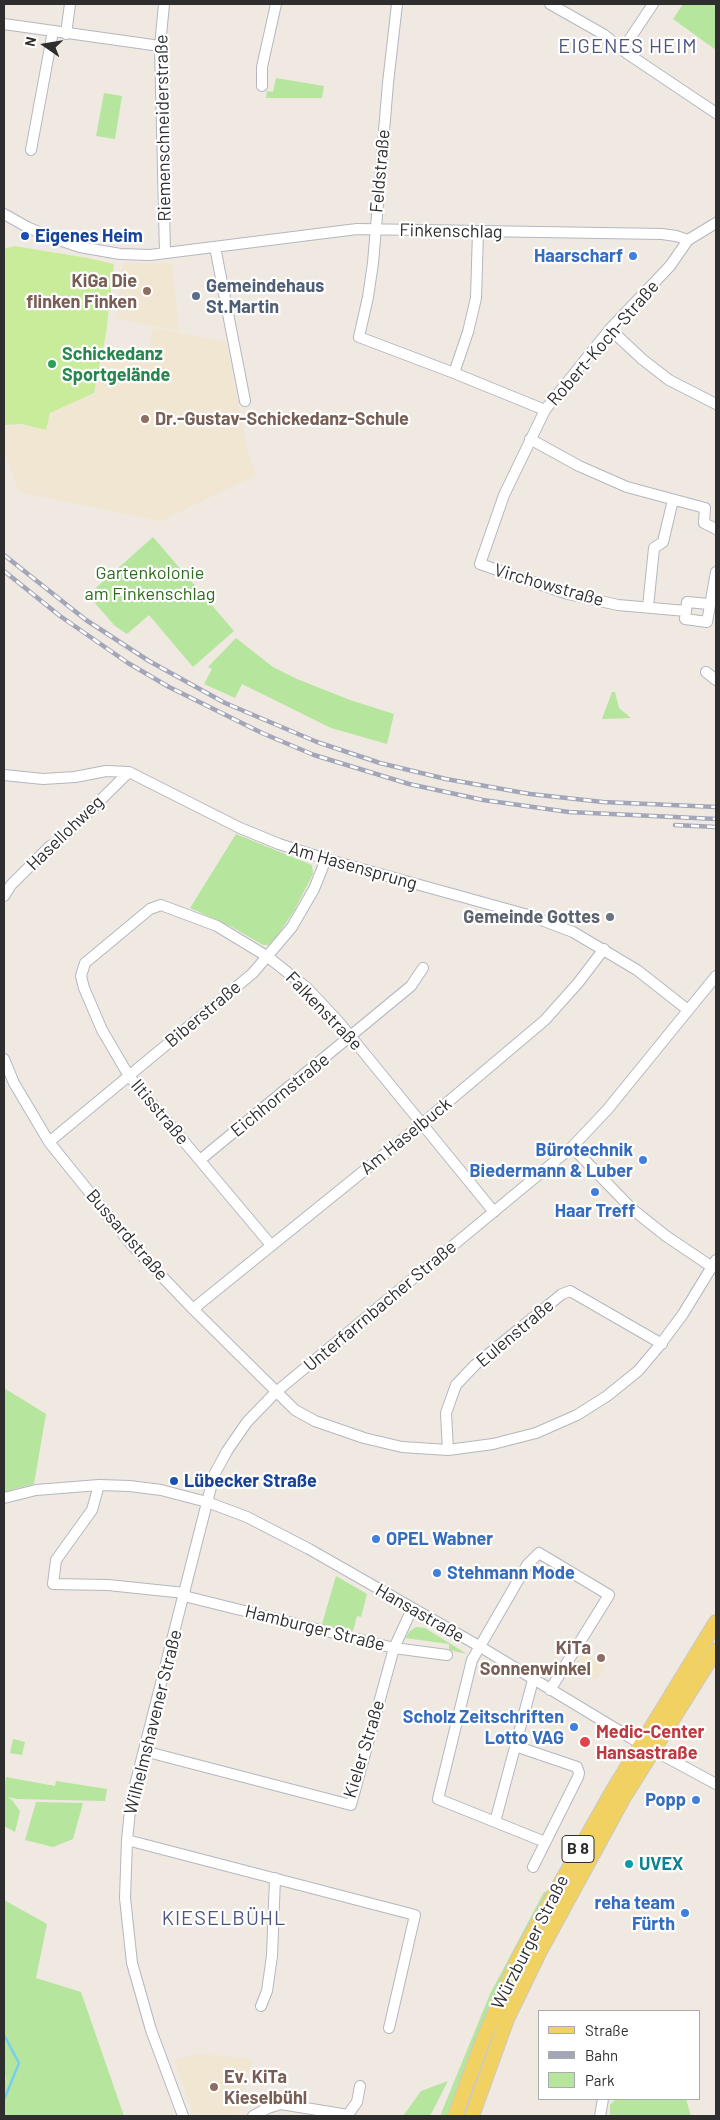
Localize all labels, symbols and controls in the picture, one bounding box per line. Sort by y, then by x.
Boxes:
north arrow [20,20,70,70]
street label: Riemenschneiderstraße [151,34,175,222]
district label: EIGENES HEIM [557,34,699,58]
text: N [21,35,39,48]
street label: Feldstraße [366,128,394,214]
street label: Finkenschlag [399,219,503,243]
place label: Eigenes Heim [35,225,143,247]
marker: Eigenes Heim [19,230,31,242]
place label: Haarscharf [534,245,623,267]
marker: Haarscharf [627,250,639,262]
place label: KiGa Die flinken Finken [26,270,137,312]
place label: Gemeindehaus St.Martin [206,275,324,318]
street label: Robert-Koch-Straße [543,276,663,410]
marker: KiGa Die flinken Finken [141,285,153,297]
marker: Gemeindehaus St.Martin [190,290,202,302]
place label: Schickedanz Sportgelände [62,343,170,386]
marker: Schickedanz Sportgelände [46,358,58,370]
place label: Dr.-Gustav-Schickedanz-Schule [155,408,409,430]
marker: Dr.-Gustav-Schickedanz-Schule [139,413,151,425]
street label: Virchowstraße [492,559,606,611]
park label: Gartenkolonie am Finkenschlag [85,562,215,604]
street label: Hasellohweg [22,791,108,875]
street label: Am Hasensprung [286,837,420,895]
place label: Gemeinde Gottes [463,906,600,928]
marker: Gemeinde Gottes [604,911,616,923]
street label: Falkenstraße [281,967,367,1055]
street label: Biberstraße [161,976,245,1052]
street label: Eichhornstraße [226,1049,334,1141]
street label: Iltisstraße [126,1075,194,1149]
street label: Am Haselbuck [356,1093,456,1179]
place label: Bürotechnik Biedermann & Luber [469,1139,633,1182]
marker: Bürotechnik Biedermann & Luber [637,1154,649,1166]
street label: Bussardstraße [82,1185,172,1285]
marker: Haar Treff [589,1186,601,1198]
place label: Haar Treff [555,1200,635,1222]
street label: Unterfarrnbacher Straße [299,1236,461,1376]
street label: Eulenstraße [472,1294,558,1372]
place label: Lübecker Straße [184,1470,317,1492]
marker: Lübecker Straße [168,1475,180,1487]
place label: OPEL Wabner [386,1528,493,1550]
marker: OPEL Wabner [370,1533,382,1545]
place label: Stehmann Mode [447,1562,575,1584]
marker: Stehmann Mode [431,1567,443,1579]
street label: Hansastraße [372,1579,468,1647]
street label: Hamburger Straße [243,1600,387,1656]
street label: Wilhelmshavener Straße [120,1627,186,1817]
place label: KiTa Sonnenwinkel [480,1637,591,1680]
marker: KiTa Sonnenwinkel [595,1652,607,1664]
street label: Kieler Straße [339,1697,389,1801]
place label: Scholz Zeitschriften Lotto VAG [403,1706,564,1748]
marker: Scholz Zeitschriften Lotto VAG [568,1721,580,1733]
place label: Medic-Center Hansastraße [596,1721,704,1764]
marker: Medic-Center Hansastraße [578,1735,592,1749]
place label: Popp [645,1789,686,1811]
marker: Popp [690,1794,702,1806]
road number: B 8 [562,1836,594,1862]
place label: UVEX [639,1853,683,1875]
marker: UVEX [623,1858,635,1870]
street label: Würzburger Straße [487,1871,573,2013]
place label: reha team Fürth [595,1892,675,1935]
district label: KIESELBÜHL [160,1906,288,1930]
marker: reha team Fürth [679,1907,691,1919]
legend [538,2010,700,2100]
text: Straße [585,2021,629,2039]
text: Bahn [585,2046,618,2064]
place label: Ev. KiTa Kieselbühl [224,2066,307,2108]
text: Park [585,2071,614,2089]
marker: Ev. KiTa Kieselbühl [208,2081,220,2093]

